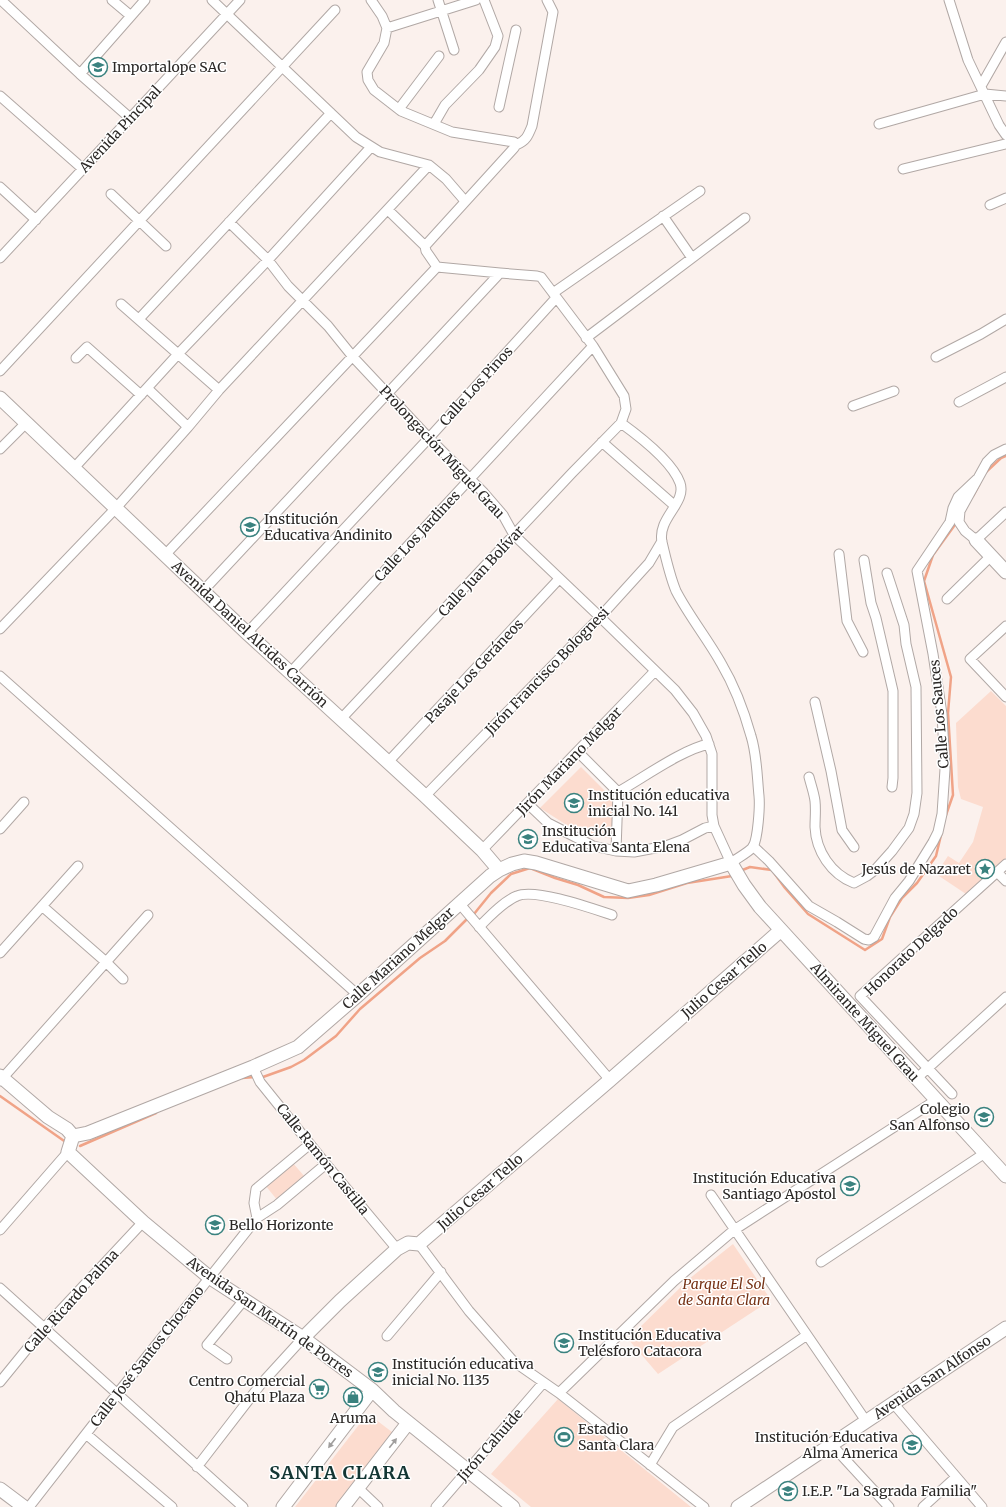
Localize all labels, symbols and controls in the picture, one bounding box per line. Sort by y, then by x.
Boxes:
school or university icon: Importalope SAC [87,56,109,78]
place label: Importalope SAC [112,58,226,76]
street label: Avenida Pincipal [75,81,165,177]
street label: Calle Los Pinos [435,342,517,430]
street label: Prolongación Miguel Grau [376,382,509,522]
street label: Calle Los Jardines [370,487,464,585]
place label: Institución Educativa Andinito [264,510,392,544]
school or university icon: Institución Educativa Andinito [239,516,261,538]
street label: Calle Juan Bolívar [434,522,528,620]
street label: Avenida Daniel Alcides Carrión [167,556,332,711]
street label: Jirón Francisco Bolognesi [480,603,613,739]
street label: Pasaje Los Geráneos [421,615,527,727]
street label: Calle Los Sauces [925,659,953,769]
street label: Jirón Mariano Melgar [512,703,625,820]
place label: Institución educativa inicial No. 141 [588,786,730,820]
school or university icon: Institución educativa inicial No. 141 [563,792,585,814]
place label: Institución Educativa Santa Elena [542,822,691,856]
school or university icon: Institución Educativa Santa Elena [517,828,539,850]
place icon: Jesús de Nazaret [974,858,996,880]
place label: Jesús de Nazaret [861,860,972,878]
street label: Calle Mariano Melgar [338,903,458,1013]
street label: Honorato Delgado [860,903,962,999]
street label: Julio Cesar Tello [677,938,771,1023]
street label: Almirante Miguel Grau [806,958,923,1085]
street label: Calle Ramón Castilla [273,1100,374,1219]
place label: Colegio San Alfonso [889,1100,970,1134]
school or university icon: Colegio San Alfonso [973,1106,995,1128]
street label: Julio Cesar Tello [433,1150,527,1235]
place label: Institución Educativa Santiago Apostol [693,1169,837,1203]
school or university icon: Institución Educativa Santiago Apostol [839,1175,861,1197]
school or university icon: Bello Horizonte [204,1214,226,1236]
place label: Bello Horizonte [229,1216,333,1234]
street label: Calle Ricardo Palma [20,1245,122,1356]
street label: Avenida San Martín de Porres [183,1252,357,1382]
park label: Parque El Sol de Santa Clara [678,1275,770,1309]
street label: Calle José Santos Chocano [86,1282,208,1430]
place label: Institución Educativa Telésforo Catacora [578,1326,722,1360]
street label: Avenida San Alfonso [869,1331,994,1424]
school or university icon: Institución Educativa Telésforo Catacora [553,1332,575,1354]
place label: Institución educativa inicial No. 1135 [392,1355,534,1389]
school or university icon: Institución educativa inicial No. 1135 [367,1361,389,1383]
place label: Centro Comercial Qhatu Plaza [189,1372,306,1406]
supermarket icon: Centro Comercial Qhatu Plaza [308,1378,330,1400]
shop icon: Aruma [342,1386,364,1408]
street label: Jirón Cahuide [453,1405,527,1486]
place label: Aruma [329,1409,377,1427]
place label: Estadio Santa Clara [578,1420,655,1454]
sports icon: Estadio Santa Clara [553,1426,575,1448]
place label: Institución Educativa Alma America [755,1428,898,1462]
school or university icon: Institución Educativa Alma America [901,1434,923,1456]
one-way arrow [389,1437,397,1448]
one-way arrow [328,1438,336,1449]
district label: SANTA CLARA [269,1461,411,1484]
school or university icon: I.E.P. "La Sagrada Familia" [777,1480,799,1502]
place label: I.E.P. "La Sagrada Familia" [802,1482,977,1500]

